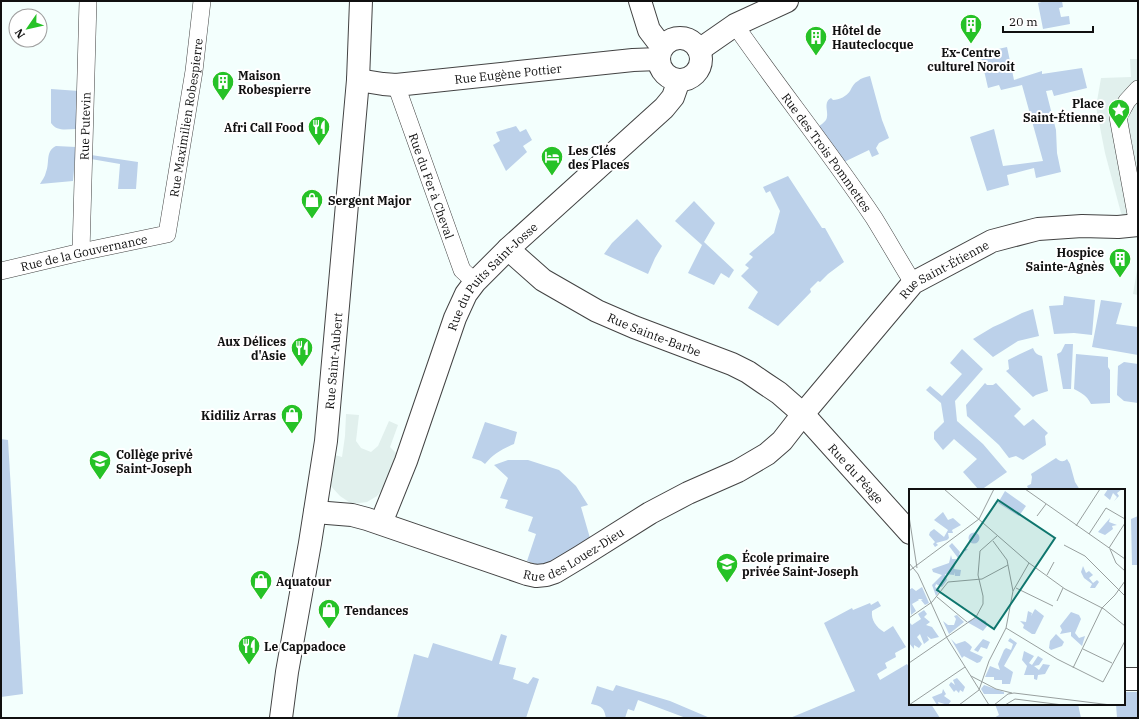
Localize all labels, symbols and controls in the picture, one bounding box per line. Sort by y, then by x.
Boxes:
north arrow [8,8,48,48]
scale bar [1003,8,1093,34]
building icon: Ex-Centre culturel Noroit [958,12,984,45]
text: 20 m [1009,14,1038,29]
place label: Hôtel de Hauteclocque [832,23,914,52]
building icon: Hôtel de Hauteclocque [803,24,829,57]
text: N [11,26,28,41]
street label: Rue Maximilien Robespierre [166,37,205,198]
place label: Ex-Centre culturel Noroit [927,45,1015,74]
street label: Rue Eugène Pottier [454,60,563,86]
place label: Maison Robespierre [238,68,311,97]
building icon: Maison Robespierre [210,69,236,102]
street label: Rue des Trois Pommettes [779,90,875,215]
street label: Rue Putevin [76,91,93,160]
place label: Place Saint-Étienne [1023,96,1104,125]
place icon: Place Saint-Étienne [1106,97,1132,130]
restaurant icon: Afri Call Food [306,114,332,147]
place label: Afri Call Food [224,120,304,135]
street label: Rue du Fer à Cheval [406,131,458,241]
place label: Les Clés des Places [568,143,629,172]
hotel icon: Les Clés des Places [539,144,565,177]
shop icon: Sergent Major [299,187,325,220]
place label: Sergent Major [328,193,411,208]
street label: Rue du Puits Saint-Josse [444,219,540,332]
street label: Rue de la Gouvernance [19,231,149,274]
street label: Rue Saint-Étienne [896,237,991,302]
place label: Hospice Sainte-Agnès [1026,245,1104,274]
building icon: Hospice Sainte-Agnès [1107,246,1133,279]
street label: Rue Sainte-Barbe [605,309,703,359]
street label: Rue Saint-Aubert [321,312,345,410]
place label: Aux Délices d'Asie [217,334,286,363]
restaurant icon: Aux Délices d'Asie [289,335,315,368]
shop icon: Kidiliz Arras [279,402,305,435]
place label: Kidiliz Arras [201,408,276,423]
street label: Rue du Péage [825,440,887,506]
place label: Collège privé Saint-Joseph [116,447,193,476]
school or university icon: Collège privé Saint-Joseph [87,448,113,481]
inset map [909,489,1125,705]
street label: Rue des Louez-Dieu [522,524,627,584]
place label: École primaire privée Saint-Joseph [742,549,859,579]
school or university icon: École primaire privée Saint-Joseph [714,551,740,584]
shop icon: Aquatour [248,568,274,601]
place label: Aquatour [276,574,332,589]
shop icon: Tendances [316,597,342,630]
place label: Tendances [344,603,408,618]
restaurant icon: Le Cappadoce [236,633,262,666]
place label: Le Cappadoce [264,639,346,654]

